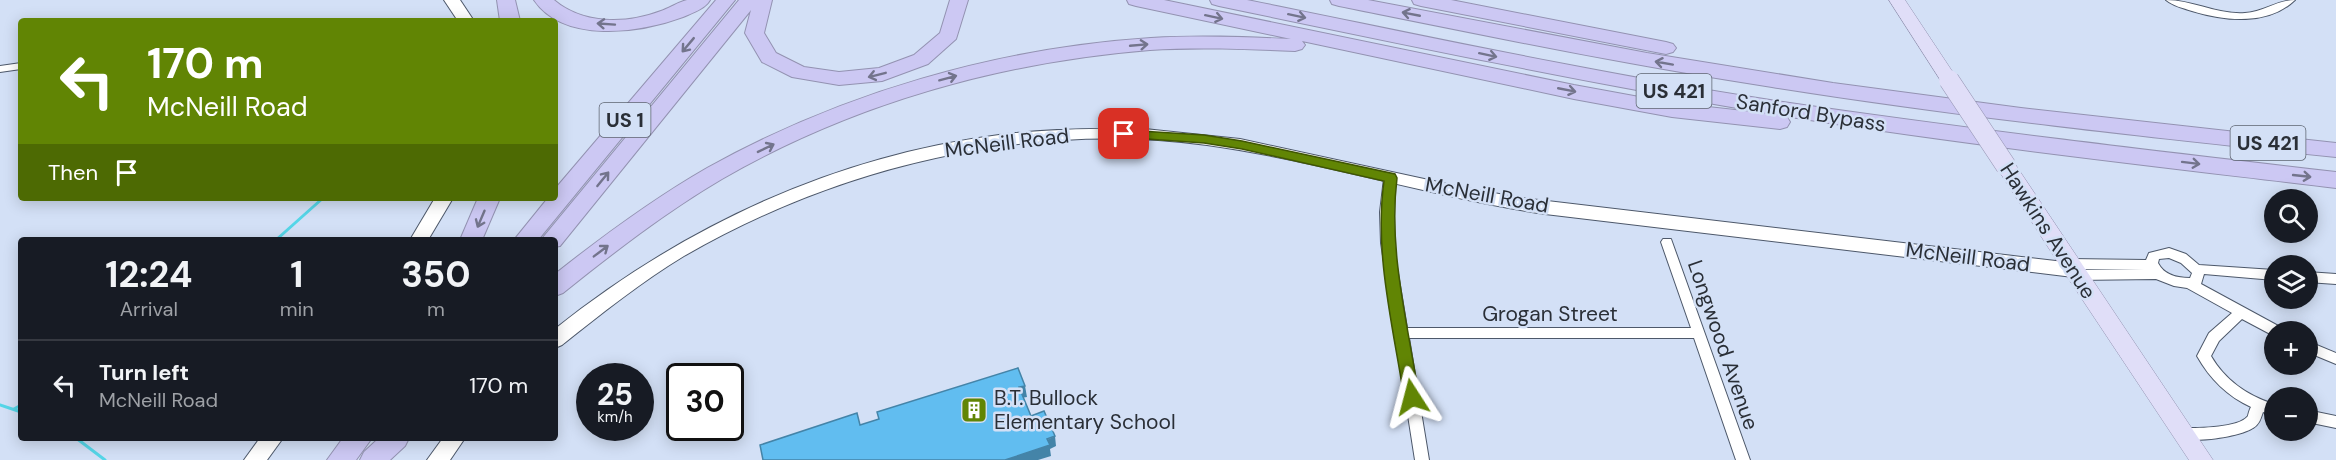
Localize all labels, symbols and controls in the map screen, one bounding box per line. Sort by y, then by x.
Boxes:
one-way arrow [1401,8,1420,20]
one-way arrow [1204,11,1223,23]
one-way arrow [1287,11,1307,22]
one-way arrow [596,19,616,30]
text: 170 m [147,36,264,91]
one-way arrow [682,37,695,53]
one-way arrow [1129,39,1149,50]
icon: left [48,42,126,120]
one-way arrow [1478,50,1498,61]
one-way arrow [1655,57,1674,68]
one-way arrow [868,70,887,82]
one-way arrow [938,72,957,83]
road number: US 421 [1636,74,1712,108]
one-way arrow [1556,85,1576,96]
street label: Sanford Bypass [1734,87,1888,139]
text: McNeill Road [147,89,308,124]
road number: US 1 [600,103,650,137]
pin [1098,108,1149,159]
icon: arrive [1107,117,1140,150]
street label: McNeill Road [943,121,1071,165]
road number: US 421 [2230,126,2306,160]
one-way arrow [756,141,774,153]
icon: arrive [110,156,143,189]
text: Then [48,158,98,187]
street label: Hawkins Avenue [1994,158,2102,304]
one-way arrow [2181,158,2201,169]
street label: McNeill Road [1423,170,1551,220]
one-way arrow [2291,171,2311,182]
one-way arrow [596,172,610,187]
map controls [2264,189,2318,441]
button: search [2264,189,2318,243]
one-way arrow [475,210,486,228]
street label: McNeill Road [1904,235,2032,279]
one-way arrow [592,244,608,257]
text: 12:24 [105,251,192,298]
text: 1 [290,251,303,298]
text: 350 [401,251,471,298]
button: layers [2264,255,2318,309]
street label: Longwood Avenue [1681,257,1765,434]
text: Arrival [120,296,178,322]
text: min [280,296,314,322]
text: m [427,296,445,322]
street label: Grogan Street [1482,300,1618,328]
button: + [2264,321,2318,375]
text: Turn left [99,358,189,387]
speed limit sign: 30 [666,363,744,441]
position arrow [1380,365,1444,429]
icon: left [48,369,81,402]
text: 170 m [469,371,528,400]
text: 25 [597,375,633,414]
place label: B.T. Bullock Elementary School [994,384,1176,436]
text: McNeill Road [99,387,218,413]
button: − [2264,387,2318,441]
building icon: B.T. Bullock Elementary School [959,395,989,425]
text: km/h [597,407,633,427]

